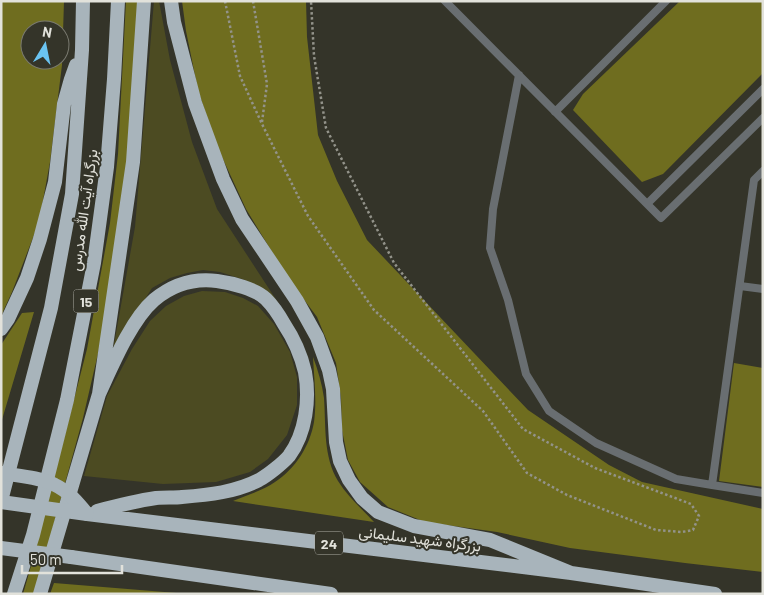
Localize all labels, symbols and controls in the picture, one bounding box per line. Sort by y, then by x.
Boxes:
north arrow [20,20,70,70]
text: N [41,23,53,41]
street label: بزرگراه آیت الله مدرس [66,148,102,273]
road number: 15 [74,290,98,312]
street label: بزرگراه شهید سلیمانی [358,522,482,556]
road number: 24 [315,532,343,554]
scale bar [22,542,122,574]
text: 50 m [30,550,62,568]

